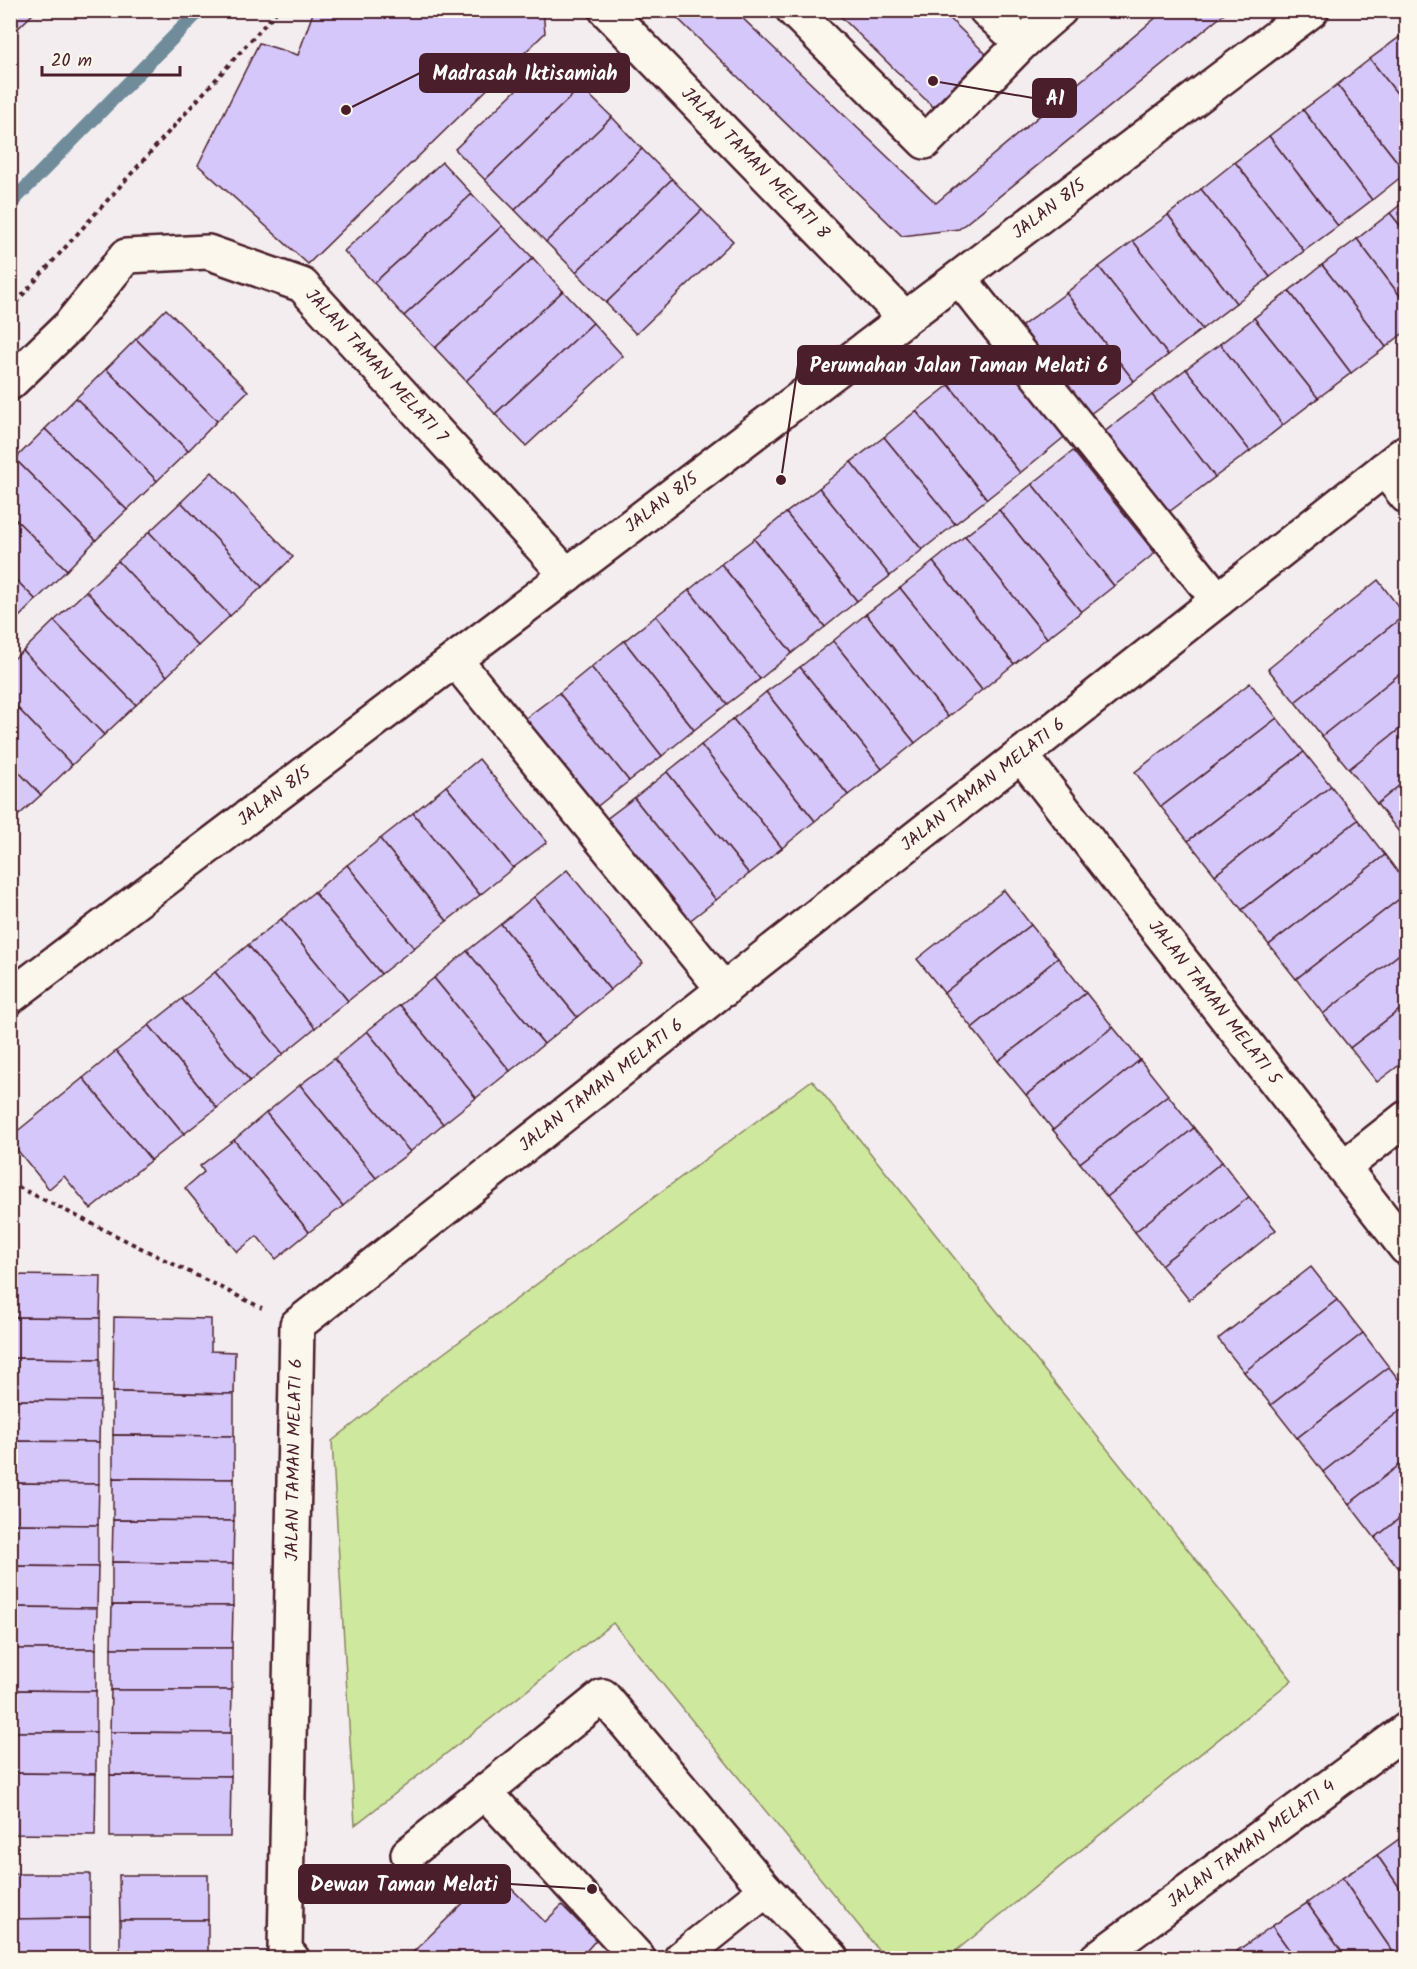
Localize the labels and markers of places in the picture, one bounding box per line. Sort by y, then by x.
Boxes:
callout: Madrasah Iktisamiah [420,54,629,92]
callout: A1 [1033,79,1076,117]
callout: Perumahan Jalan Taman Melati 6 [798,346,1120,384]
callout: Dewan Taman Melati [299,1865,510,1903]

